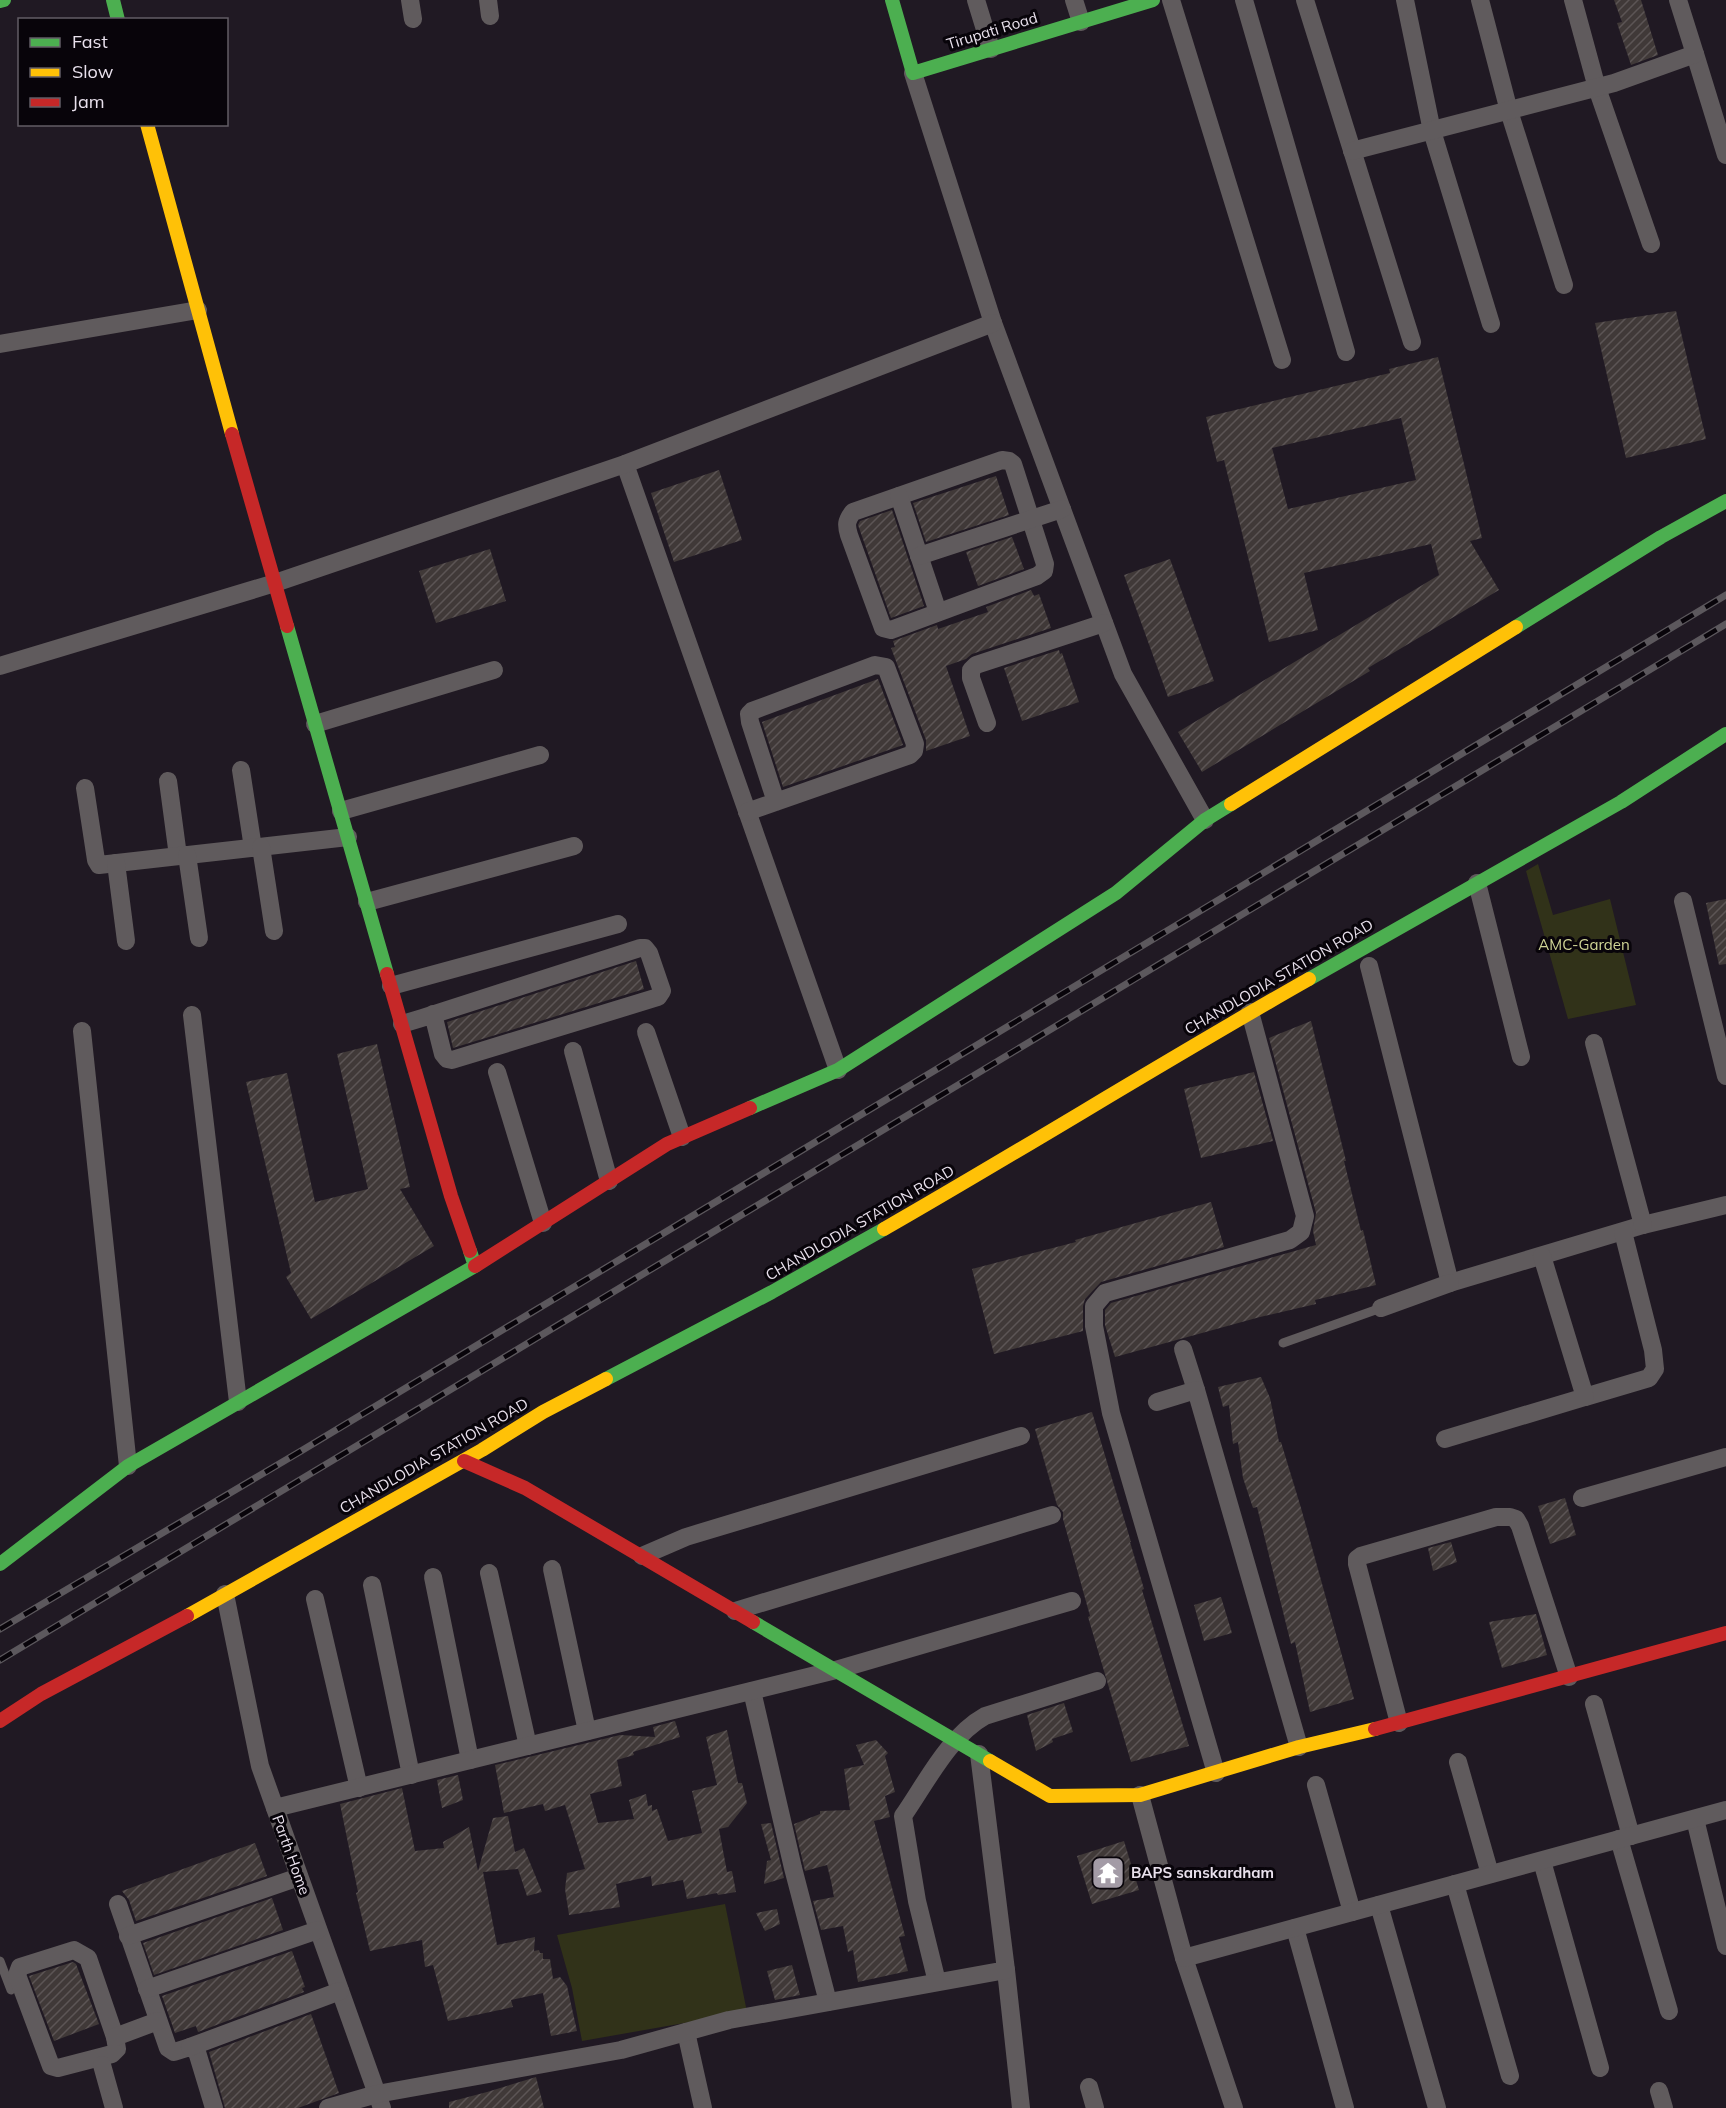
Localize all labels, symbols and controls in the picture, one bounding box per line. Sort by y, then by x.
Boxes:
street label: Tirupati Road [944,8,1040,53]
legend [18,18,228,126]
text: Fast [72,30,108,53]
text: Slow [72,60,114,83]
text: Jam [72,90,105,113]
street label: CHANDLODIA STATION ROAD [1181,915,1377,1039]
park label: AMC-Garden [1538,935,1630,954]
street label: CHANDLODIA STATION ROAD [762,1161,958,1285]
street label: CHANDLODIA STATION ROAD [336,1394,532,1518]
street label: Parth Home [268,1812,315,1897]
temple icon: BAPS sanskardham [1090,1855,1126,1891]
place label: BAPS sanskardham [1131,1863,1274,1882]

